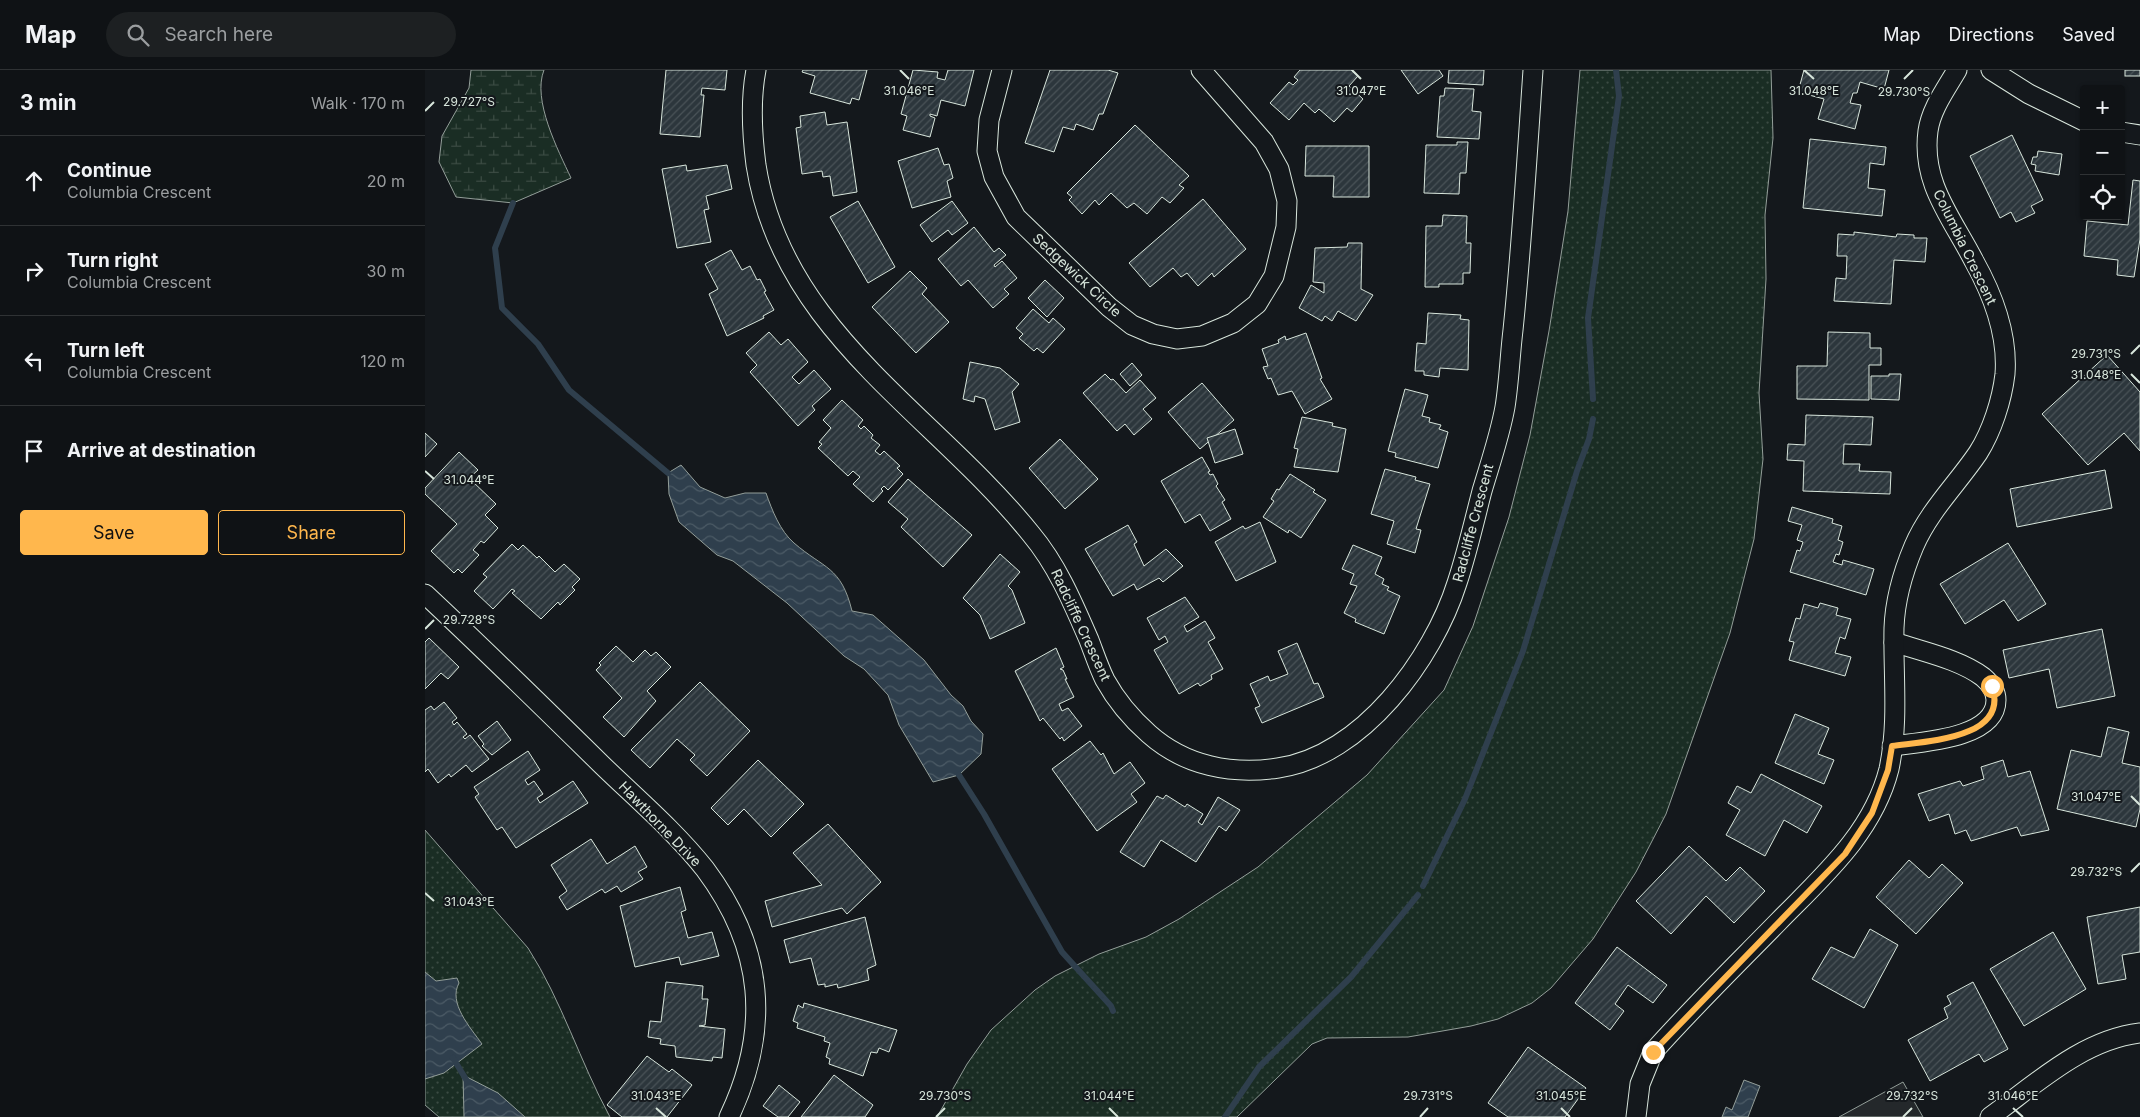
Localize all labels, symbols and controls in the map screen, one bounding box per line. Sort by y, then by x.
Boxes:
search box [106,12,456,57]
text: Map [25,20,76,49]
icon: search [124,21,152,49]
text: Search here [164,23,273,46]
text: Map [1883,24,1921,45]
text: Directions [1949,24,2034,45]
text: Saved [2062,24,2115,45]
text: 31.046°E [884,83,934,98]
text: 31.047°E [1336,83,1386,98]
text: 31.048°E [1789,83,1839,98]
text: 29.730°S [1878,84,1931,99]
map controls [2080,85,2125,220]
button: + [2080,85,2125,130]
text: 3 min [20,90,76,115]
text: Walk · 170 m [311,93,405,113]
text: 29.727°S [443,94,495,109]
button: − [2080,130,2125,175]
text: Continue [67,159,152,182]
icon: ahead [20,167,48,195]
text: 20 m [367,171,405,191]
button: locate [2080,175,2125,220]
text: Columbia Crescent [67,182,211,202]
street label: Columbia Crescent [1930,186,2001,308]
street label: Sedgewick Circle [1030,229,1125,320]
text: Turn right [67,249,158,272]
icon: right [20,257,48,285]
text: 30 m [367,261,405,281]
text: Columbia Crescent [67,272,211,292]
text: Turn left [67,339,145,362]
text: 29.731°S [2071,346,2121,361]
icon: left [20,347,48,375]
text: 120 m [360,351,405,371]
text: Columbia Crescent [67,362,211,382]
text: 31.048°E [2071,367,2121,382]
icon: arrive [20,437,48,465]
text: Arrive at destination [67,439,256,462]
street label: Radcliffe Crescent [1449,462,1497,584]
text: 31.044°E [444,472,494,487]
button: Save [20,510,208,555]
button: Share [218,510,405,555]
street label: Radcliffe Crescent [1048,566,1115,684]
text: 29.728°S [443,612,495,627]
route start [1981,675,2004,698]
street label: Hawthorne Drive [615,778,705,870]
text: 31.047°E [2071,789,2121,804]
text: 29.732°S [2070,864,2122,879]
text: 31.043°E [444,894,494,909]
route end [1642,1041,1665,1064]
text: 31.043°E [631,1088,681,1103]
text: 29.730°S [919,1088,972,1103]
text: 31.044°E [1084,1088,1134,1103]
text: 29.731°S [1403,1088,1453,1103]
text: 31.045°E [1536,1088,1586,1103]
text: 29.732°S [1886,1088,1938,1103]
text: 31.046°E [1988,1088,2038,1103]

